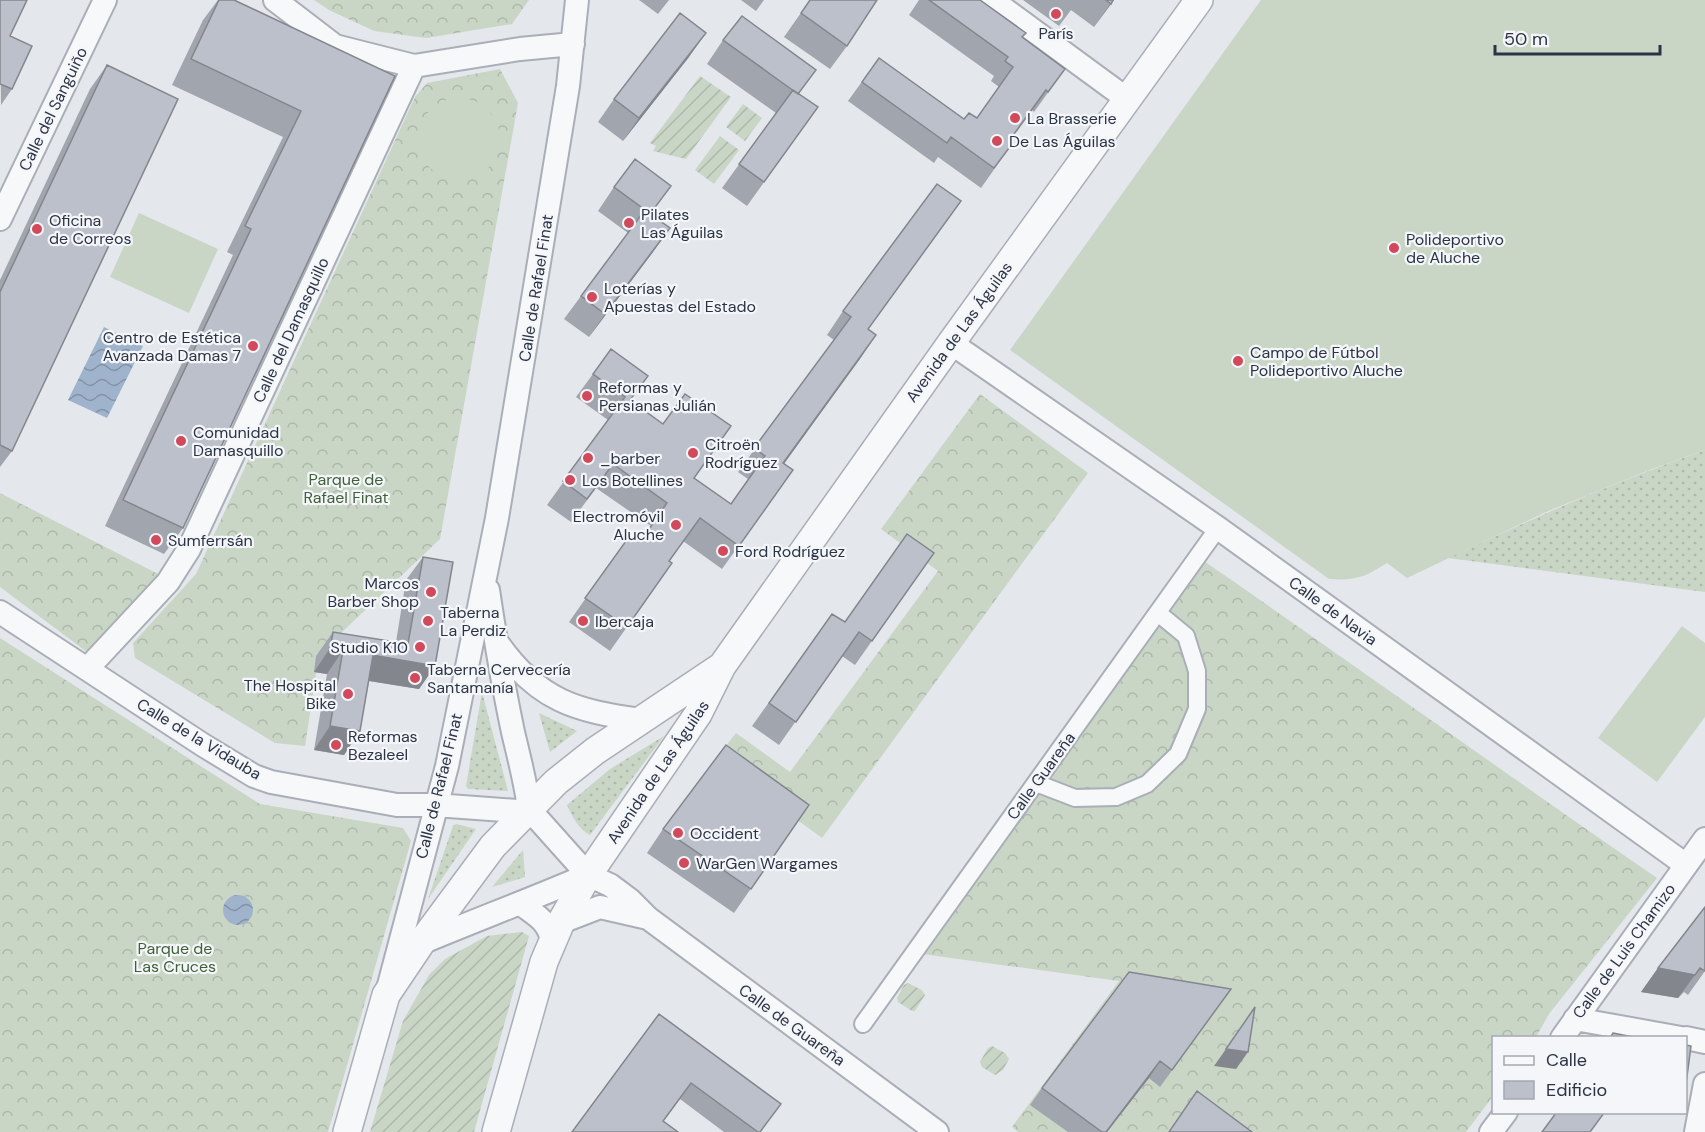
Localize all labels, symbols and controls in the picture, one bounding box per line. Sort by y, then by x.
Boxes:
marker: París [1049,7,1063,21]
scale bar [1495,18,1660,56]
place label: París [1038,23,1074,44]
text: 50 m [1504,27,1548,51]
street label: Calle del Sanguiño [14,44,92,174]
place label: La Brasserie [1027,108,1117,129]
marker: La Brasserie [1008,111,1022,125]
place label: De Las Águilas [1009,131,1116,152]
marker: De Las Águilas [990,134,1004,148]
place label: Pilates Las Águilas [641,204,723,243]
place label: Oficina de Correos [49,210,131,249]
street label: Calle de Rafael Finat [514,213,558,363]
marker: Pilates Las Águilas [622,216,636,230]
marker: Oficina de Correos [30,222,44,236]
place label: Polideportivo de Aluche [1406,229,1504,268]
marker: Polideportivo de Aluche [1387,241,1401,255]
street label: Calle del Damasquillo [248,254,334,406]
street label: Avenida de Las Águilas [901,258,1017,406]
place label: Loterías y Apuestas del Estado [604,278,756,317]
marker: Loterías y Apuestas del Estado [585,290,599,304]
place label: Centro de Estética Avanzada Damas 7 [103,327,241,366]
marker: Centro de Estética Avanzada Damas 7 [246,339,260,353]
place label: Campo de Fútbol Polideportivo Aluche [1250,342,1403,381]
marker: Campo de Fútbol Polideportivo Aluche [1231,354,1245,368]
place label: Reformas y Persianas Julián [599,377,716,416]
marker: Reformas y Persianas Julián [580,389,594,403]
place label: Comunidad Damasquillo [193,422,283,461]
marker: Comunidad Damasquillo [174,434,188,448]
place label: Citroën Rodríguez [705,434,778,473]
marker: Citroën Rodríguez [686,446,700,460]
place label: _barber [600,448,660,469]
marker: _barber [581,451,595,465]
park label: Parque de Rafael Finat [303,469,389,508]
place label: Los Botellines [582,470,683,491]
marker: Los Botellines [563,473,577,487]
place label: Electromóvil Aluche [573,506,664,545]
marker: Electromóvil Aluche [669,518,683,532]
place label: Sumferrsán [168,530,253,551]
marker: Sumferrsán [149,533,163,547]
place label: Ford Rodríguez [735,541,845,562]
marker: Ford Rodríguez [716,544,730,558]
street label: Calle de Navia [1285,572,1381,650]
place label: Marcos Barber Shop [327,573,419,612]
marker: Marcos Barber Shop [424,585,438,599]
place label: Taberna La Perdiz [440,602,506,641]
place label: Ibercaja [595,611,654,632]
marker: Taberna La Perdiz [421,614,435,628]
marker: Ibercaja [576,614,590,628]
place label: Studio K10 [330,637,408,658]
marker: Studio K10 [413,640,427,654]
place label: Taberna Cervecería Santamanía [427,659,571,698]
marker: Taberna Cervecería Santamanía [408,671,422,685]
place label: The Hospital Bike [244,675,336,714]
marker: The Hospital Bike [341,687,355,701]
street label: Calle de la Vidauba [133,694,265,784]
street label: Avenida de Las Águilas [602,696,714,848]
street label: Calle de Rafael Finat [411,711,467,861]
place label: Reformas Bezaleel [348,726,418,765]
street label: Calle Guareña [1002,728,1080,824]
marker: Reformas Bezaleel [329,738,343,752]
place label: Occident [690,823,759,844]
marker: Occident [671,826,685,840]
place label: WarGen Wargames [696,853,838,874]
marker: WarGen Wargames [677,856,691,870]
street label: Calle de Luis Chamizo [1568,879,1680,1023]
park label: Parque de Las Cruces [134,938,216,977]
street label: Calle de Guareña [735,979,849,1071]
legend [1492,1036,1687,1114]
text: Calle [1546,1048,1587,1072]
text: Edificio [1546,1078,1607,1102]

